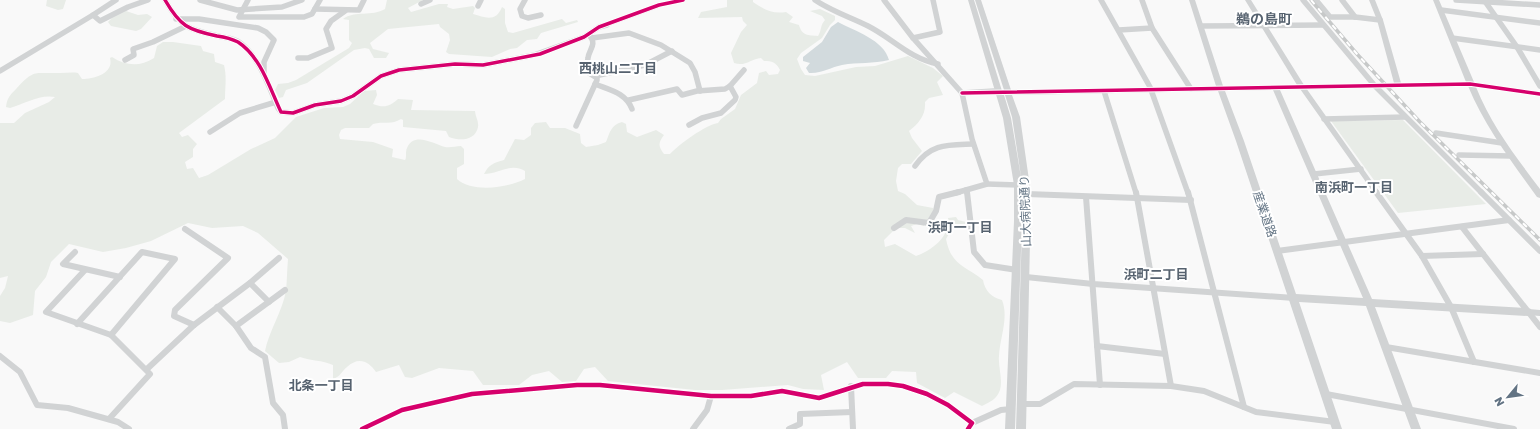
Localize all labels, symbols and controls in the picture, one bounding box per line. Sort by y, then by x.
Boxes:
district label: 鵜の島町 [1236,10,1292,27]
district label: 西桃山二丁目 [579,60,657,76]
street label: 山大病院通り [1016,175,1034,247]
district label: 南浜町一丁目 [1315,179,1393,195]
street label: 産業道路 [1250,189,1280,239]
district label: 浜町一丁目 [927,219,993,235]
district label: 浜町二丁目 [1123,266,1189,282]
district label: 北条一丁目 [288,377,354,393]
north arrow [1488,377,1528,417]
text: N [1491,395,1507,409]

